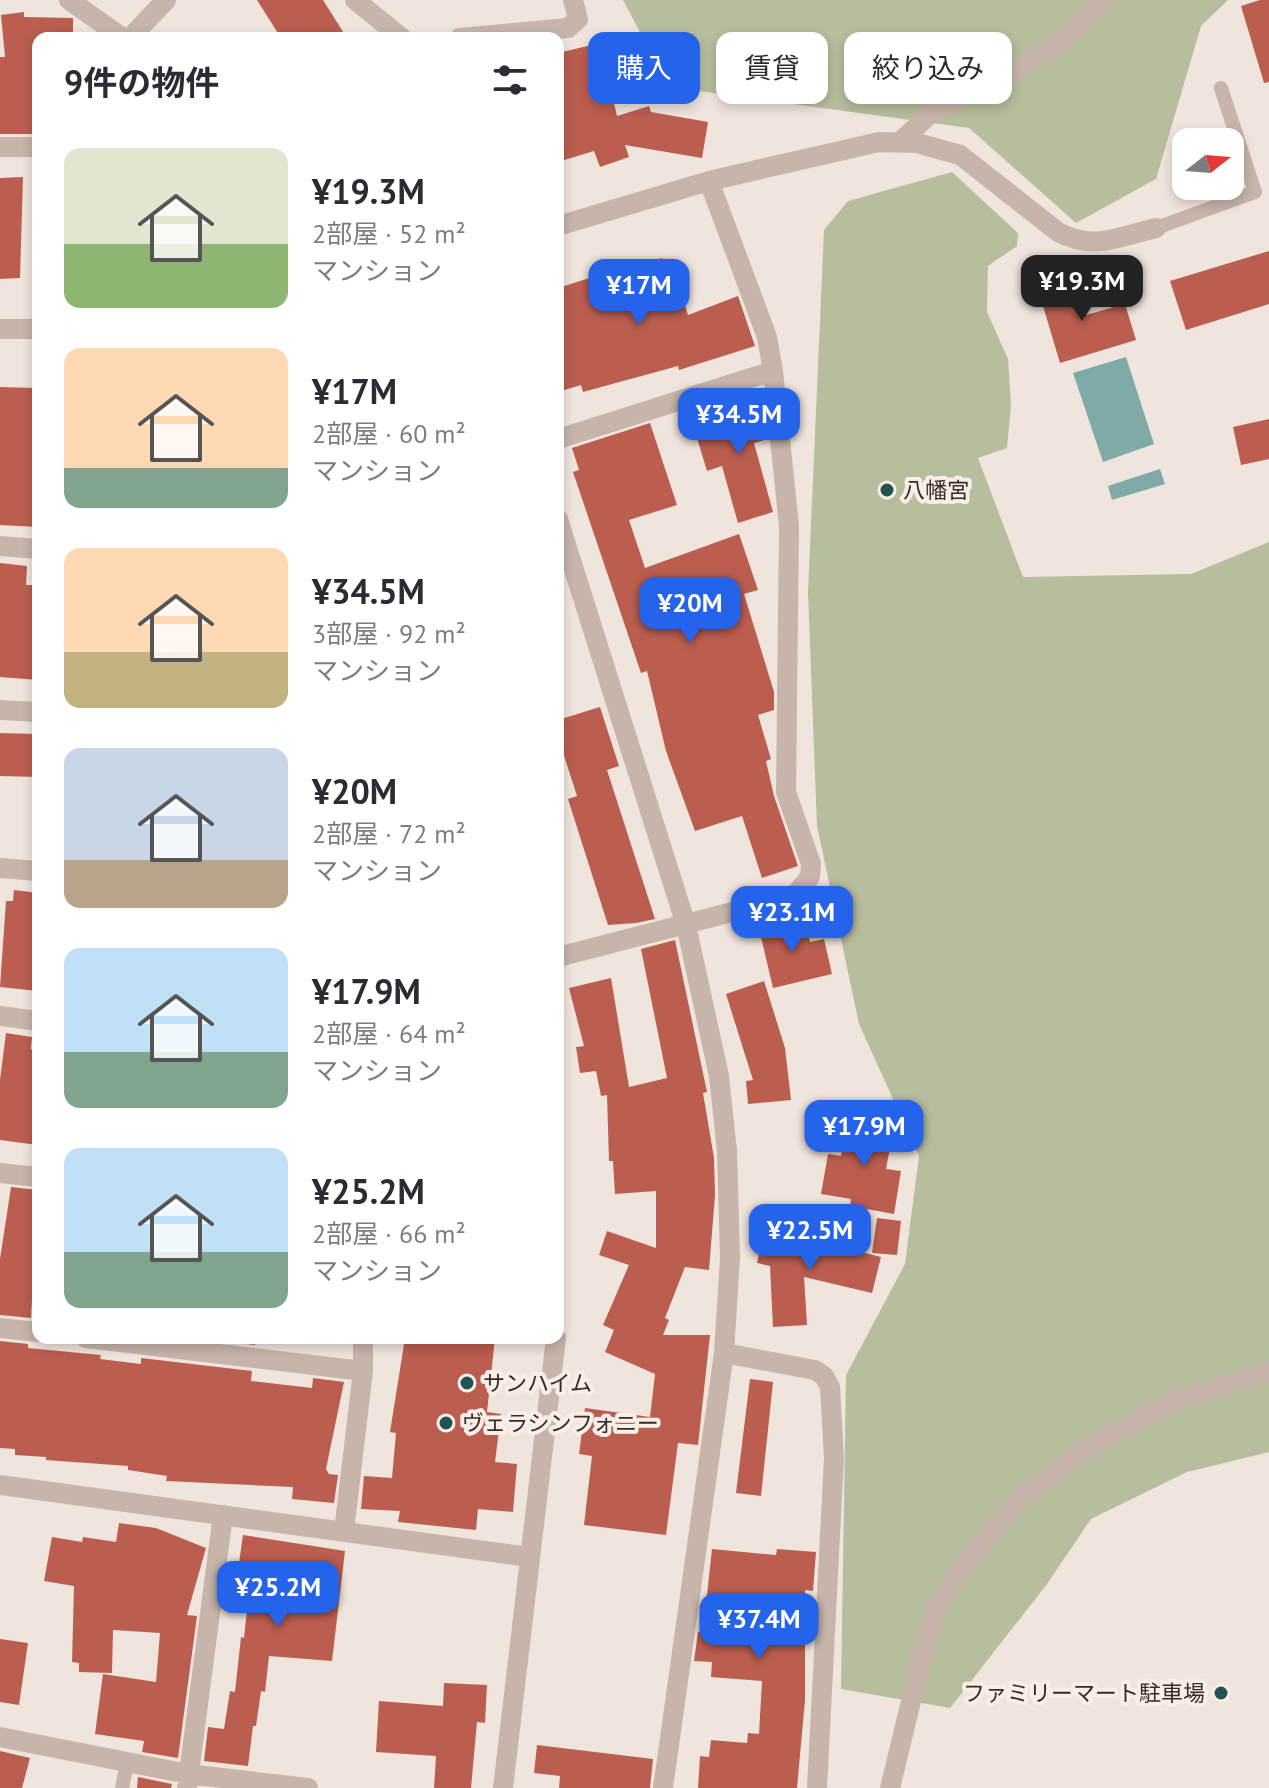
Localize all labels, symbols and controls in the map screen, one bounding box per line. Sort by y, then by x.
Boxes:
chip: 購入 [588,32,700,104]
chip: 賃貸 [716,32,828,104]
chip: 絞り込み [844,32,1012,104]
icon: filters [488,58,532,102]
text: 9件の物件 [64,60,219,104]
north arrow [1172,128,1244,200]
map controls [1172,128,1244,200]
text: ¥19.3M [312,169,425,213]
icon: home [128,180,224,276]
text: 2部屋 · 52 m² [312,217,466,250]
text: マンション [312,254,442,287]
pin: ¥19.3M [1017,255,1147,323]
pin: ¥17M [592,259,686,327]
text: ¥19.3M [1039,264,1125,297]
text: ¥17M [606,268,672,301]
text: ¥17M [312,369,397,413]
icon: home [128,380,224,476]
pin: ¥34.5M [674,388,804,456]
text: ¥34.5M [696,397,782,430]
text: 2部屋 · 60 m² [312,417,466,450]
text: マンション [312,454,442,487]
place label: 八幡宮 [903,476,969,504]
marker: 八幡宮 [878,481,896,499]
text: ¥34.5M [312,569,425,613]
pin: ¥20M [643,577,737,645]
icon: home [128,580,224,676]
text: ¥20M [657,586,723,619]
text: 3部屋 · 92 m² [312,617,466,650]
text: マンション [312,654,442,687]
text: ¥20M [312,769,397,813]
icon: home [128,780,224,876]
text: 2部屋 · 72 m² [312,817,466,850]
text: マンション [312,854,442,887]
pin: ¥23.1M [727,886,857,954]
text: ¥23.1M [749,895,835,928]
text: ¥17.9M [312,969,421,1013]
icon: home [128,980,224,1076]
text: 2部屋 · 64 m² [312,1017,466,1050]
text: マンション [312,1054,442,1087]
pin: ¥17.9M [799,1100,929,1168]
text: ¥17.9M [822,1109,906,1142]
text: ¥25.2M [312,1169,425,1213]
icon: home [128,1180,224,1276]
pin: ¥22.5M [745,1204,875,1272]
text: ¥22.5M [767,1213,853,1246]
text: 2部屋 · 66 m² [312,1217,466,1250]
text: マンション [312,1254,442,1287]
place label: サンハイム [483,1369,592,1397]
marker: サンハイム [458,1374,476,1392]
place label: ヴェラシンフォニー [462,1409,659,1437]
marker: ヴェラシンフォニー [437,1414,455,1432]
pin: ¥25.2M [213,1561,343,1629]
text: ¥25.2M [235,1570,321,1603]
pin: ¥37.4M [694,1593,824,1661]
text: ¥37.4M [717,1602,801,1635]
place label: ファミリーマート駐車場 [963,1679,1205,1707]
marker: ファミリーマート駐車場 [1212,1684,1230,1702]

